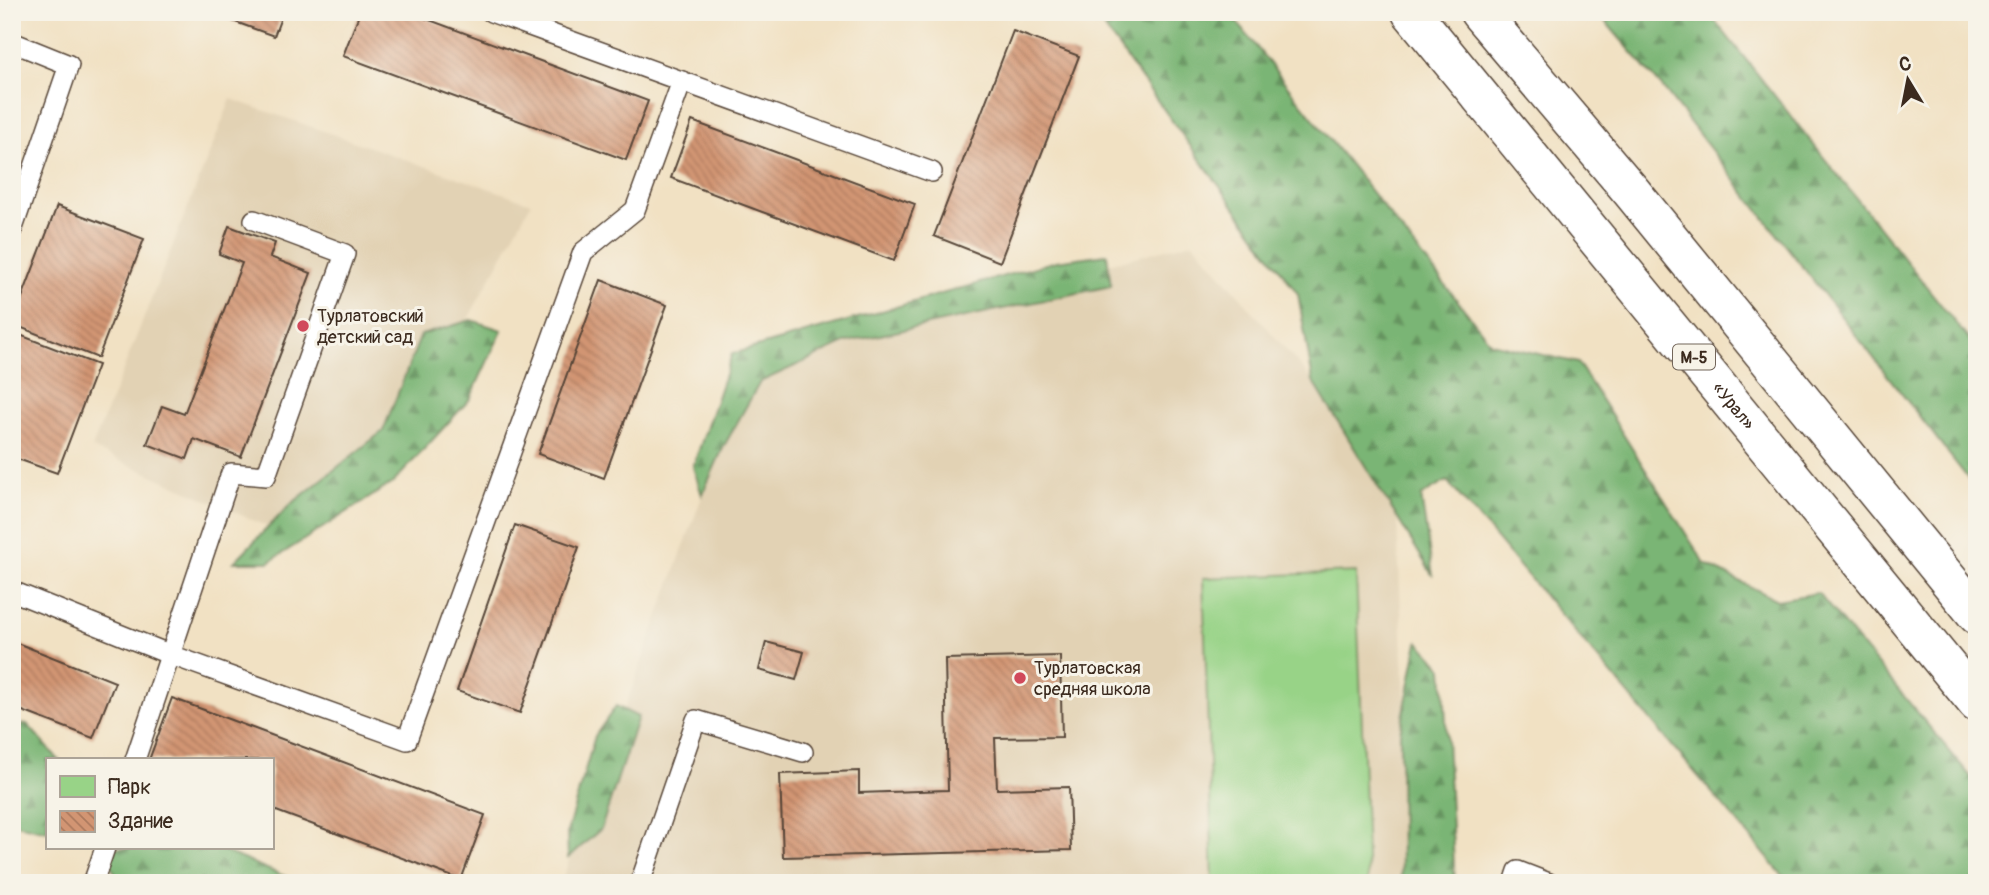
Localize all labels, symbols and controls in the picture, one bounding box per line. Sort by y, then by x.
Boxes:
north arrow [1874,46,1944,116]
text: С [1897,51,1913,77]
place label: Турлатовский детский сад [317,305,424,349]
marker: Турлатовский детский сад [295,318,311,334]
road number: М-5 [1673,344,1715,370]
street label: «Урал» [1707,377,1760,435]
place label: Турлатовская средняя школа [1034,657,1151,701]
marker: Турлатовская средняя школа [1012,670,1028,686]
legend [46,758,273,850]
text: Парк [108,774,151,801]
text: Здание [108,808,174,835]

